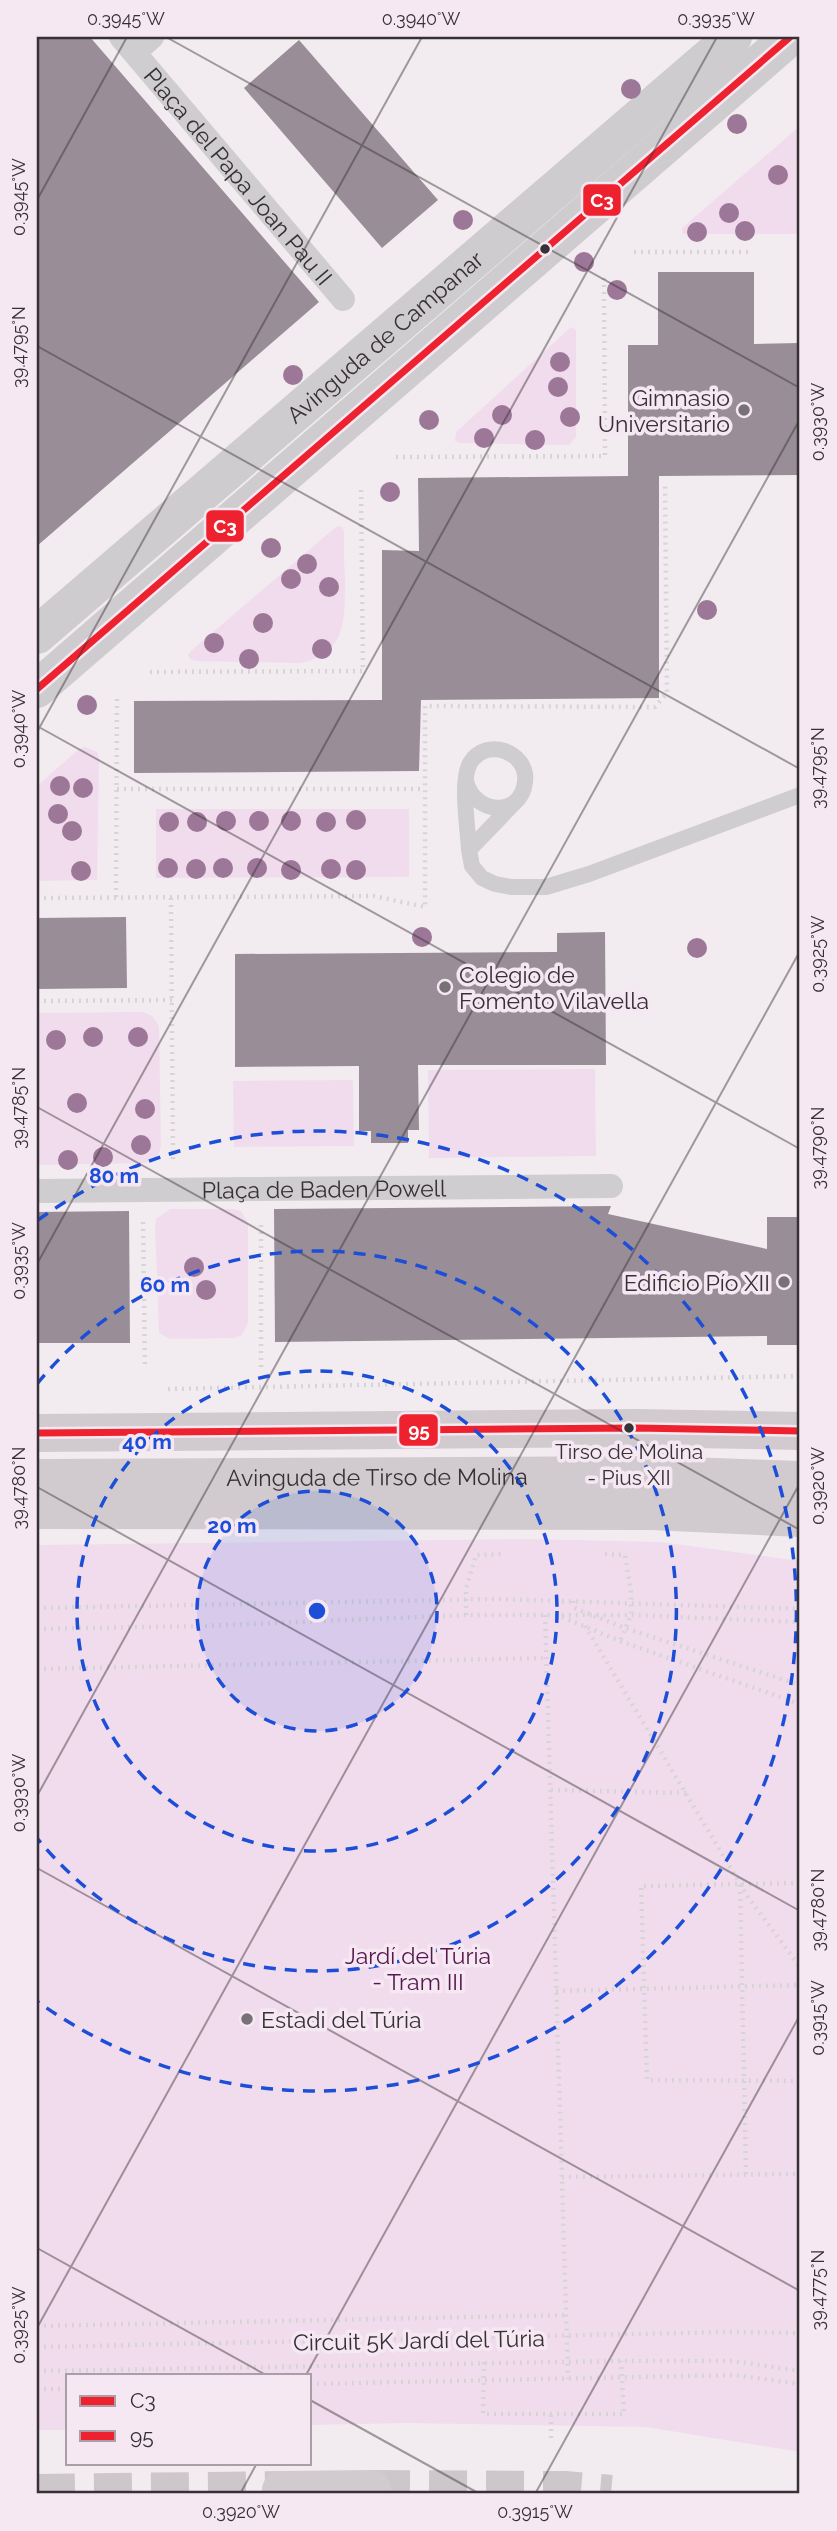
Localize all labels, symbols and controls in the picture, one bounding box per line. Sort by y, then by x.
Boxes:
text: 0.3945°W [87,8,165,29]
text: 0.3940°W [382,8,461,29]
text: 0.3935°W [677,8,755,29]
street label: Plaça del Papa Joan Pau II [139,62,338,290]
text: 0.3945°W [8,158,29,236]
line badge: C3 [582,183,622,217]
text: C3 [590,189,614,211]
unlabelled marker [538,242,552,256]
street label: Avinguda de Campanar [281,245,488,428]
text: 39.4795°N [8,306,29,388]
text: 0.3930°W [807,383,828,461]
place label: Gimnasio Universitario [598,384,730,437]
marker: Gimnasio Universitario [736,402,752,418]
line badge: C3 [205,509,245,543]
text: C3 [213,515,237,537]
text: 0.3940°W [8,689,29,768]
text: 39.4795°N [807,727,828,809]
text: 0.3925°W [807,915,828,993]
place label: Colegio de Fomento Vilavella [459,961,649,1014]
marker: Colegio de Fomento Vilavella [437,979,453,995]
text: 39.4785°N [8,1067,29,1149]
text: 39.4790°N [807,1107,828,1189]
text: 80 m [89,1163,139,1188]
street label: Plaça de Baden Powell [202,1174,447,1203]
text: 0.3935°W [8,1222,29,1300]
place label: Edificio Pío XII [624,1269,770,1296]
text: 60 m [140,1272,190,1297]
marker: Edificio Pío XII [776,1274,792,1290]
line badge: 95 [398,1413,439,1447]
text: 95 [408,1419,430,1441]
marker: Tirso de Molina - Pius XII [622,1421,636,1435]
text: 40 m [122,1429,172,1454]
place label: Tirso de Molina - Pius XII [555,1439,703,1490]
text: 39.4780°N [8,1447,29,1529]
text: 0.3920°W [807,1447,828,1525]
street label: Avinguda de Tirso de Molina [226,1462,528,1491]
text: 20 m [207,1513,257,1538]
centre of rings [305,1599,329,1623]
text: 0.3930°W [8,1754,29,1832]
text: 39.4780°N [807,1869,828,1951]
park label: Jardí del Túria - Tram III [345,1942,491,1995]
text: 0.3915°W [807,1980,828,2056]
place label: Estadi del Túria [261,2006,421,2033]
marker: Estadi del Túria [239,2011,255,2027]
text: 39.4775°N [807,2250,828,2330]
text: 0.3925°W [8,2286,29,2364]
street label: Circuit 5K Jardí del Túria [293,2324,545,2356]
legend [66,2374,312,2464]
text: C3 [130,2388,156,2413]
text: 95 [130,2424,154,2449]
text: 0.3920°W [202,2501,280,2522]
text: 0.3915°W [497,2501,573,2522]

